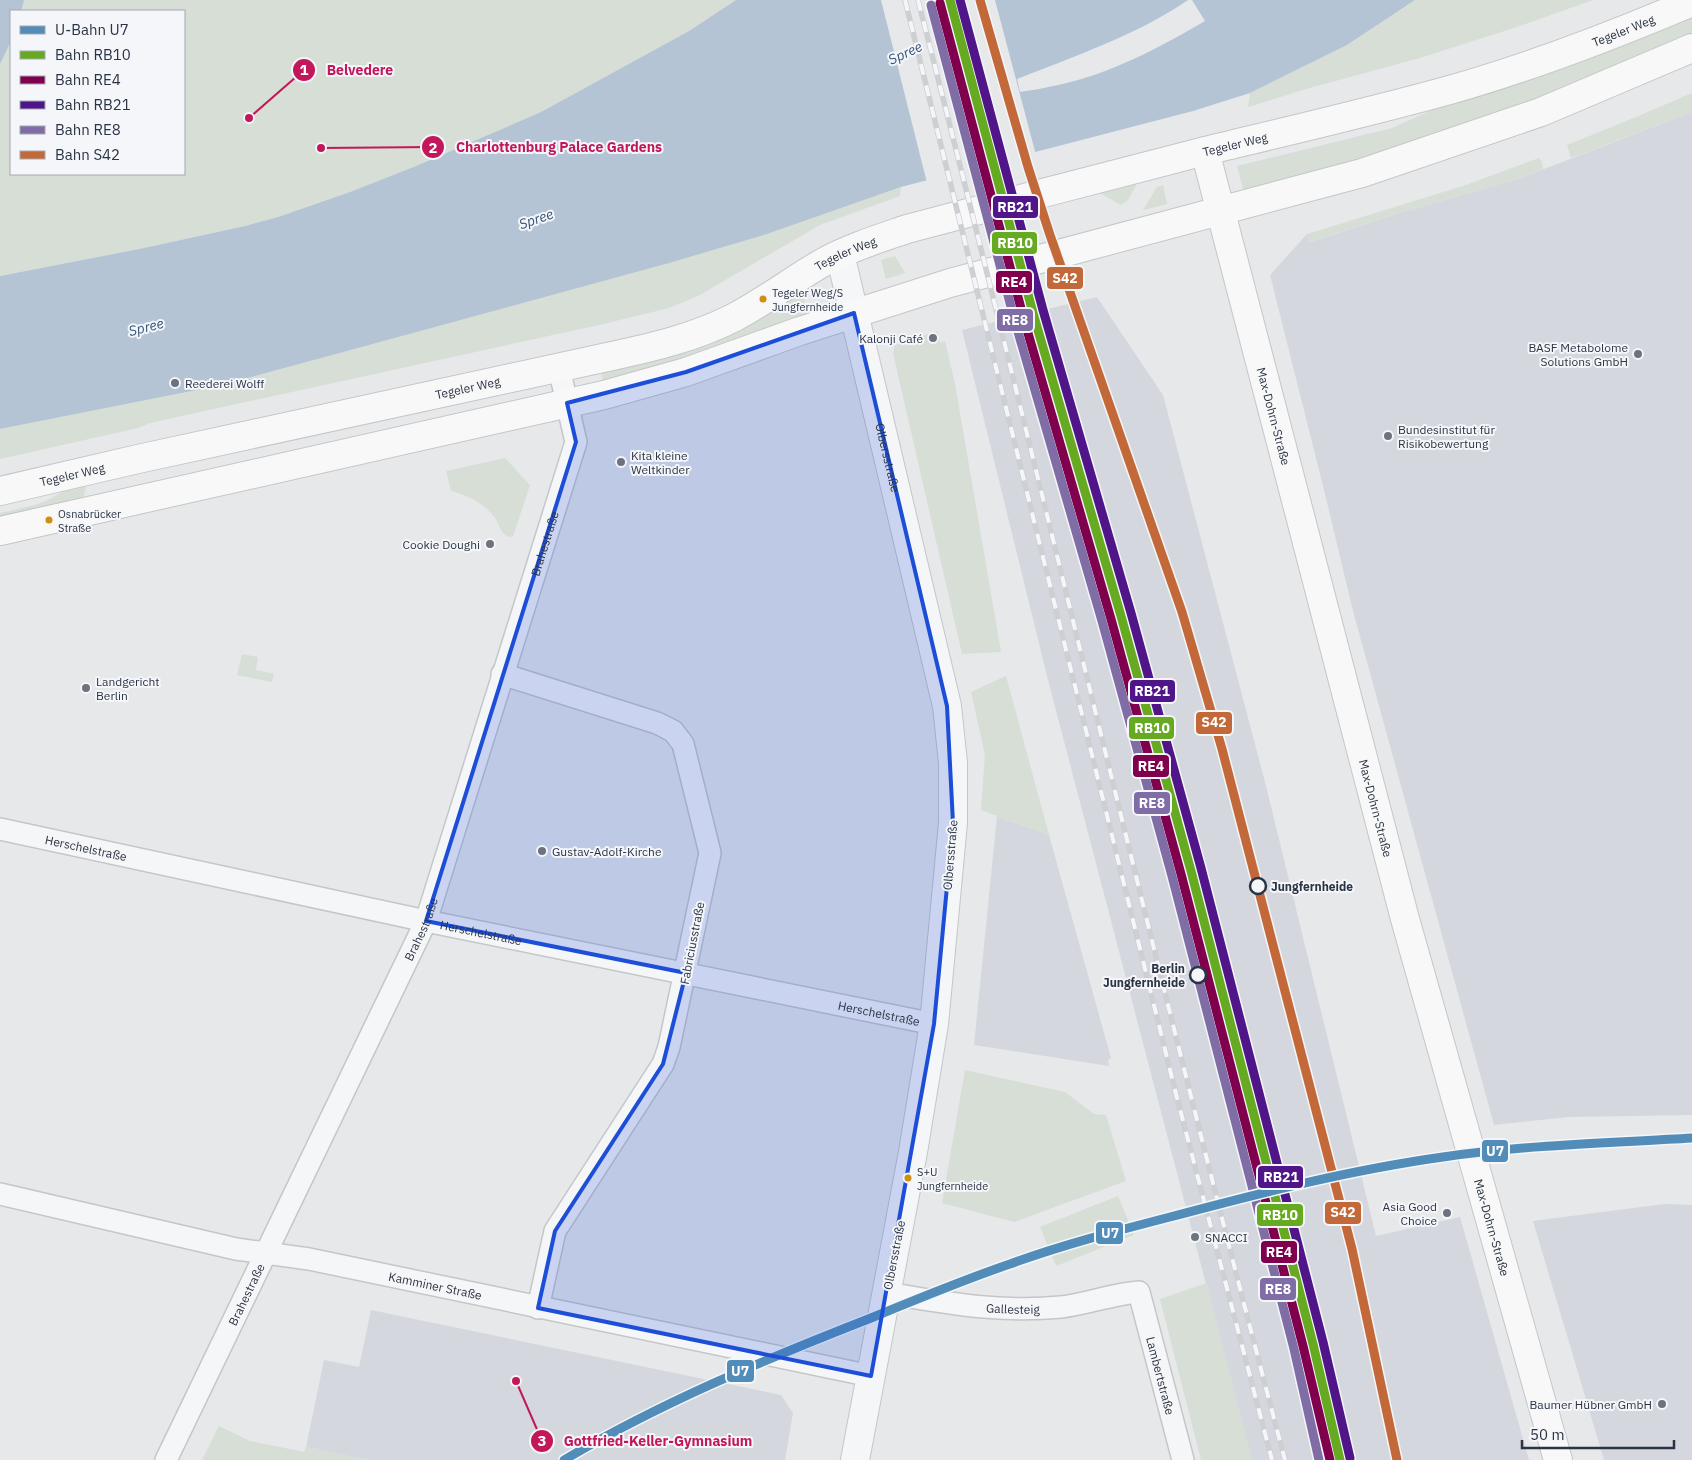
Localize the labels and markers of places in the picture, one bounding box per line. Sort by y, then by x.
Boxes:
callout: Belvedere [292,55,403,84]
callout: Charlottenburg Palace Gardens [421,133,672,162]
place label: Tegeler Weg/S Jungfernheide [772,286,843,314]
marker: Tegeler Weg/S Jungfernheide [758,294,768,304]
place label: Kalonji Café [859,331,923,346]
marker: Kalonji Café [927,332,939,344]
place label: BASF Metabolome Solutions GmbH [1528,340,1628,369]
marker: BASF Metabolome Solutions GmbH [1632,348,1644,360]
place label: Reederei Wolff [185,376,264,391]
marker: Reederei Wolff [169,377,181,389]
place label: Bundesinstitut für Risikobewertung [1398,422,1495,451]
marker: Bundesinstitut für Risikobewertung [1382,430,1394,442]
place label: Kita kleine Weltkinder [631,448,690,477]
marker: Kita kleine Weltkinder [615,456,627,468]
place label: Osnabrücker Straße [58,507,121,535]
marker: Osnabrücker Straße [44,515,54,525]
place label: Cookie Doughi [403,537,480,552]
marker: Cookie Doughi [484,538,496,550]
place label: Landgericht Berlin [96,674,160,703]
marker: Landgericht Berlin [80,682,92,694]
place label: Gustav-Adolf-Kirche [552,844,662,859]
marker: Gustav-Adolf-Kirche [536,845,548,857]
marker: Jungfernheide [1249,877,1267,895]
place label: Jungfernheide [1271,879,1353,894]
place label: Berlin Jungfernheide [1103,961,1185,990]
marker: Berlin Jungfernheide [1189,966,1207,984]
place label: S+U Jungfernheide [917,1165,988,1193]
marker: S+U Jungfernheide [903,1173,913,1183]
place label: Asia Good Choice [1382,1199,1437,1228]
marker: Asia Good Choice [1441,1207,1453,1219]
place label: SNACCI [1205,1230,1248,1245]
marker: SNACCI [1189,1231,1201,1243]
place label: Baumer Hübner GmbH [1529,1397,1652,1412]
marker: Baumer Hübner GmbH [1656,1398,1668,1410]
callout: Gottfried-Keller-Gymnasium [529,1426,763,1455]

